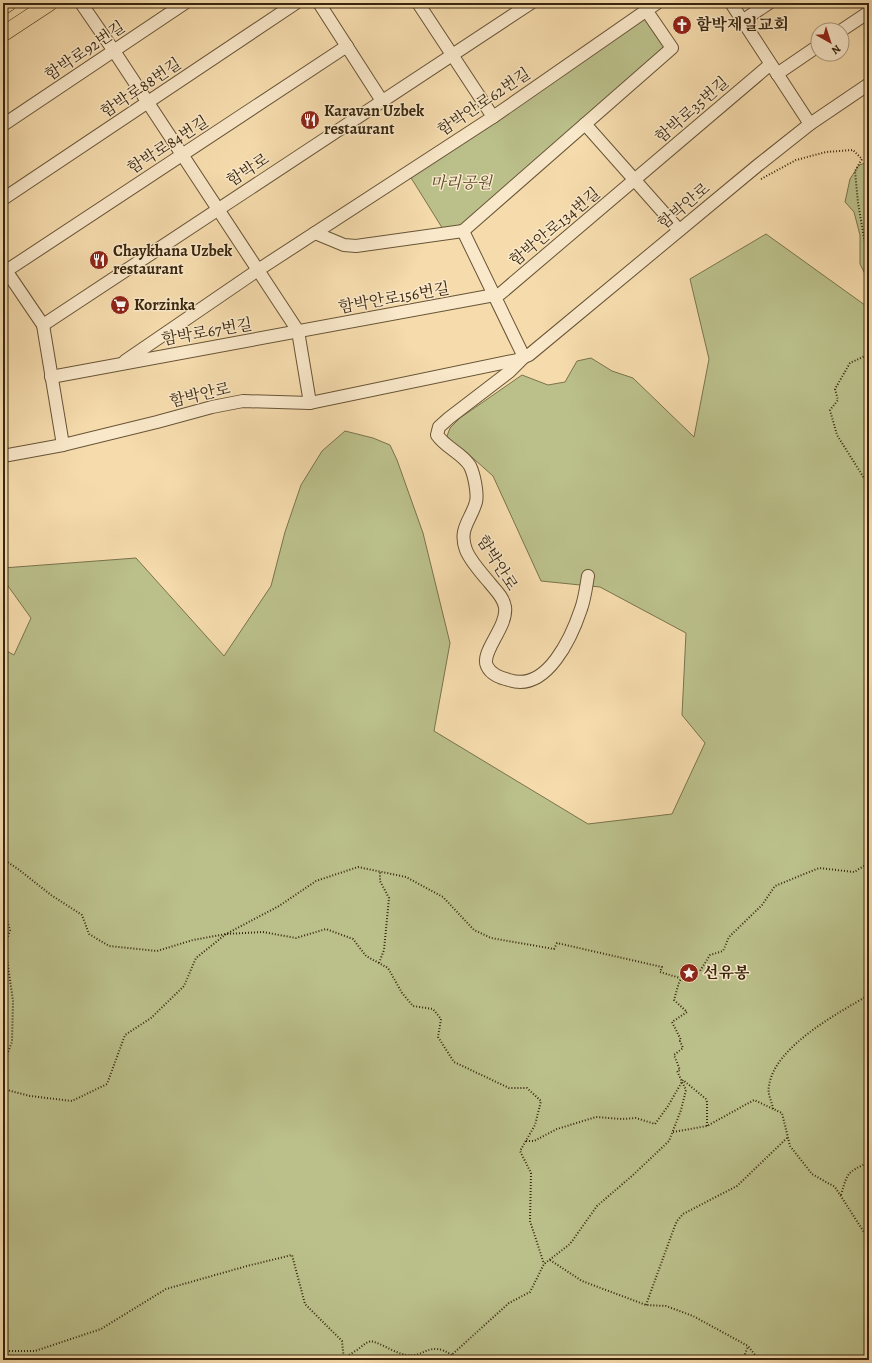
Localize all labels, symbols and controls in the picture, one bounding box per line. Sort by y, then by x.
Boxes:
church icon: 함박제일교회 [671,14,693,36]
place label: 함박제일교회 [696,14,789,36]
street label: 함박로92번길 [41,16,129,86]
north arrow [810,22,850,62]
text: N [828,41,844,58]
street label: 함박로88번길 [96,53,186,123]
street label: 함박안로62번길 [433,63,535,141]
street label: 함박로35번길 [651,72,733,148]
place label: Karavan Uzbek restaurant [324,100,425,140]
restaurant icon: Karavan Uzbek restaurant [299,109,321,131]
street label: 함박로84번길 [123,111,213,179]
street label: 함박로 [223,148,274,192]
park label: 마리공원 [430,172,493,194]
street label: 함박안로 [653,177,715,234]
street label: 함박안로134번길 [505,183,605,271]
place label: Chaykhana Uzbek restaurant [113,240,233,280]
restaurant icon: Chaykhana Uzbek restaurant [88,249,110,271]
street label: 함박안로156번길 [337,277,451,319]
supermarket icon: Korzinka [109,294,131,316]
place label: Korzinka [134,294,196,316]
street label: 함박로67번길 [160,313,254,351]
street label: 함박안로 [167,377,233,413]
street label: 함박안로 [471,531,523,596]
place icon: 선유봉 [678,962,700,984]
place label: 선유봉 [703,962,750,984]

